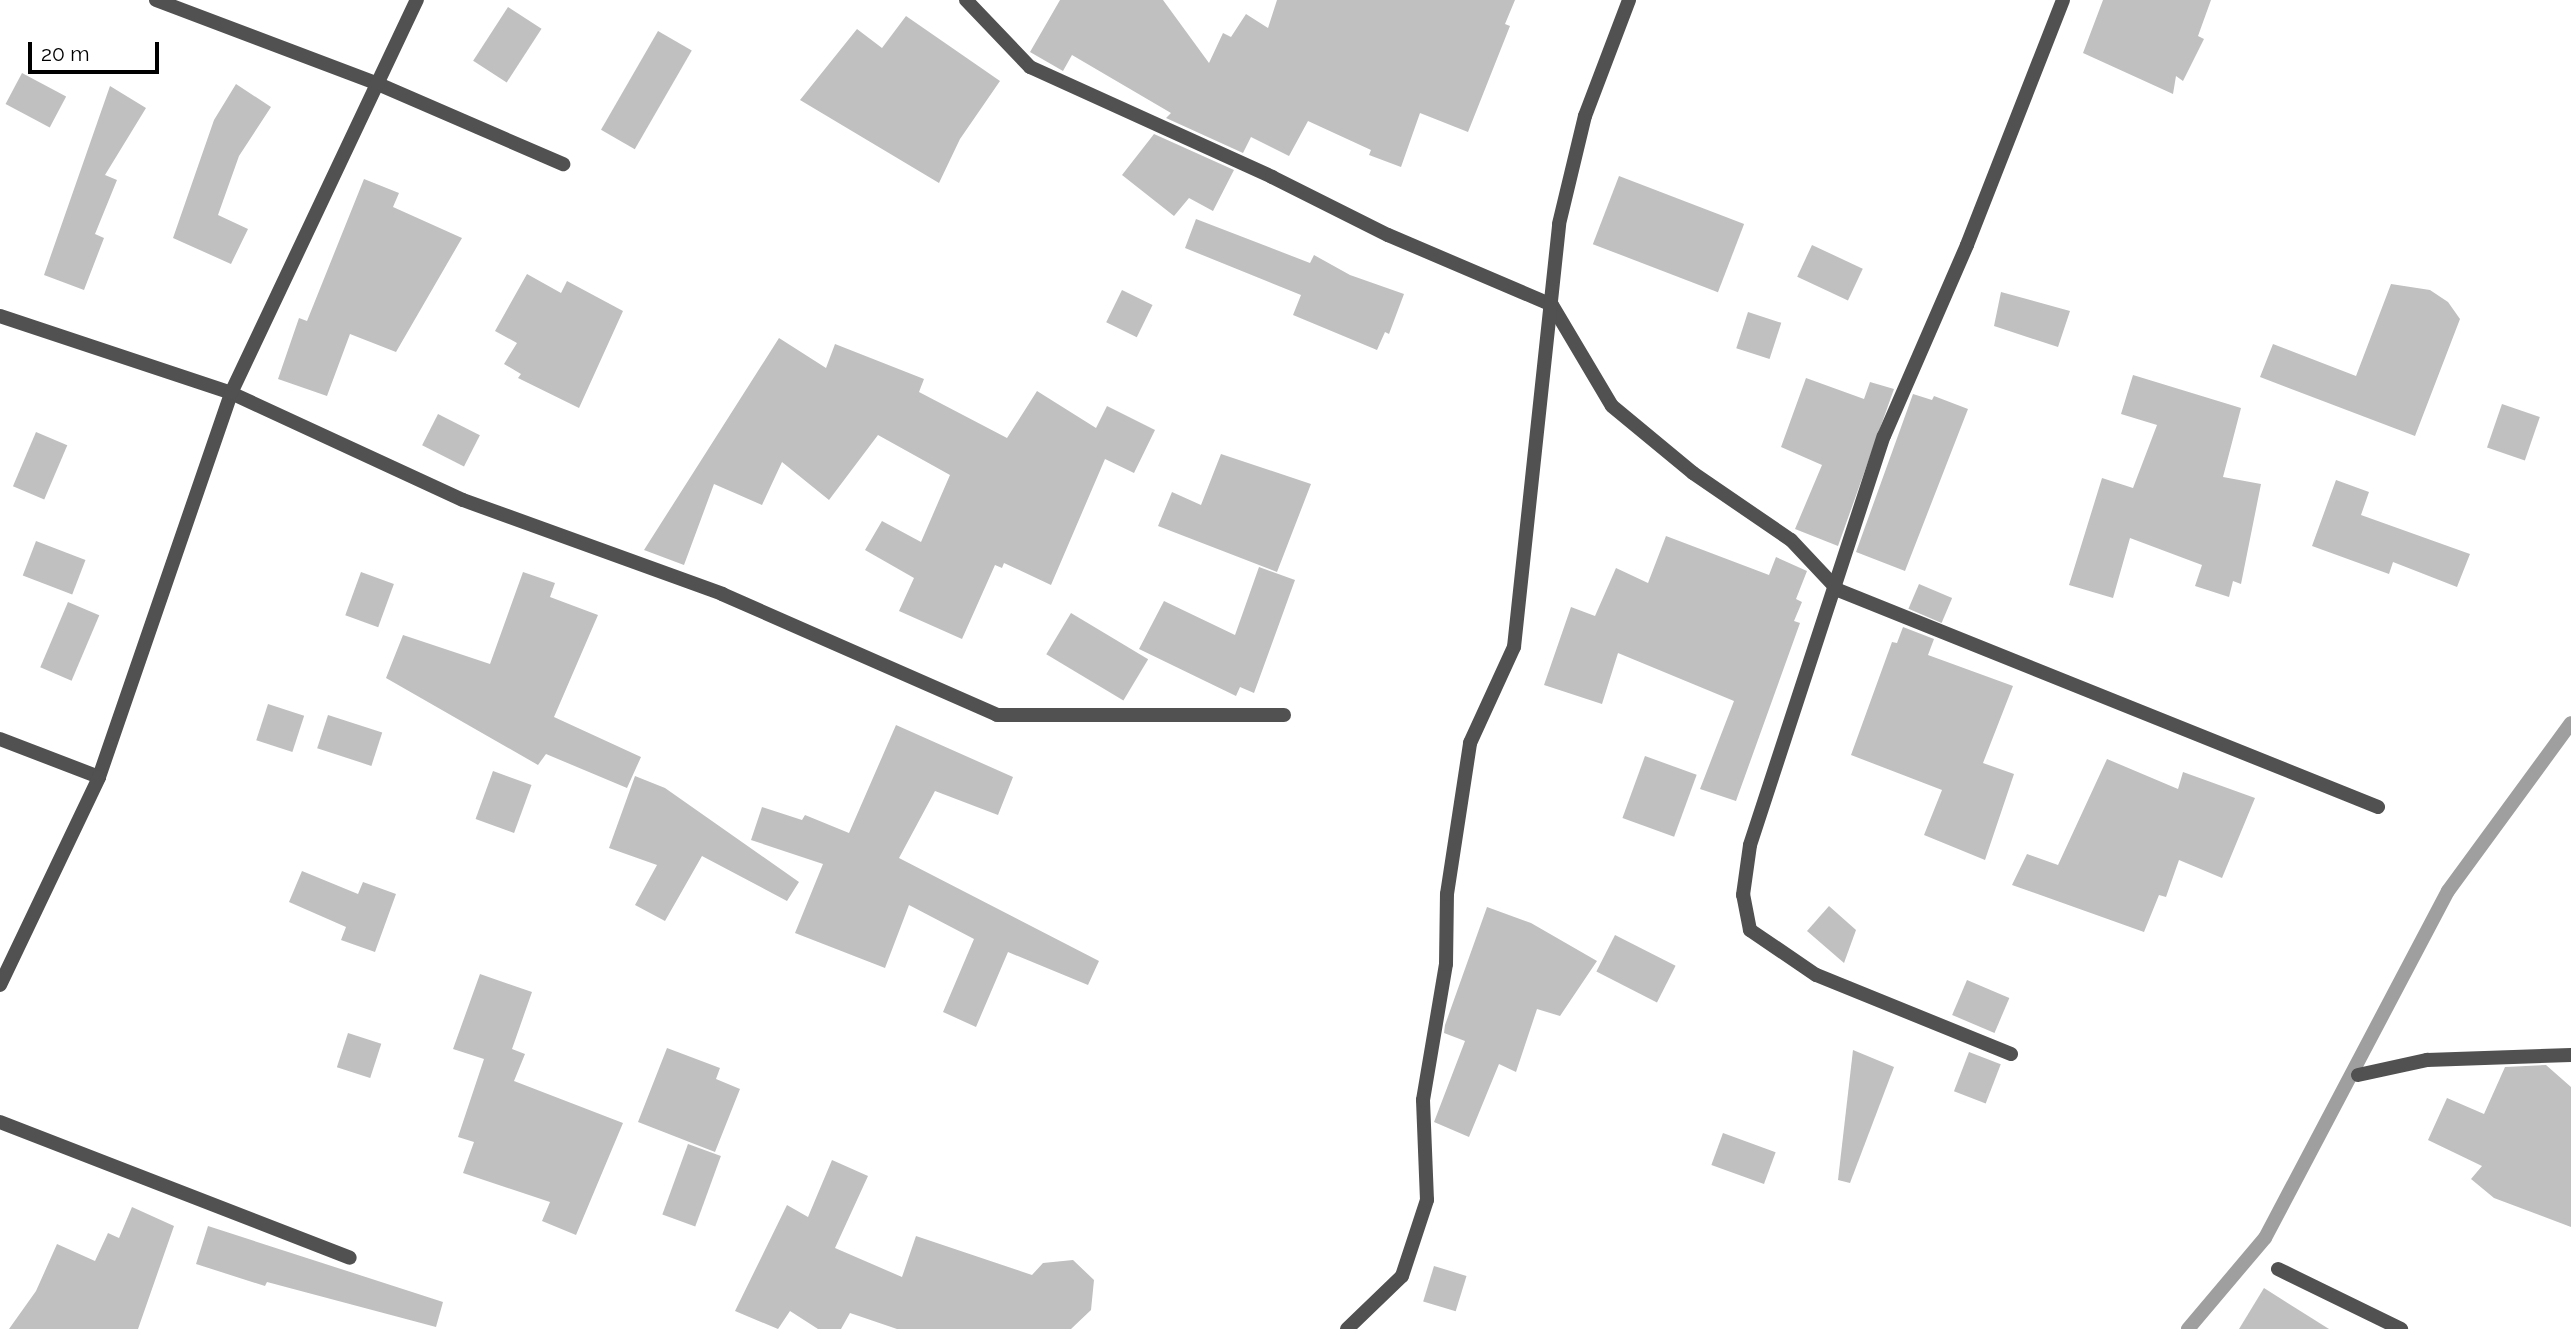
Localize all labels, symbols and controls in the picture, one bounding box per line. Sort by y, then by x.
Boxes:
scale bar [32,28,163,72]
text: 20 m [41,41,89,66]

